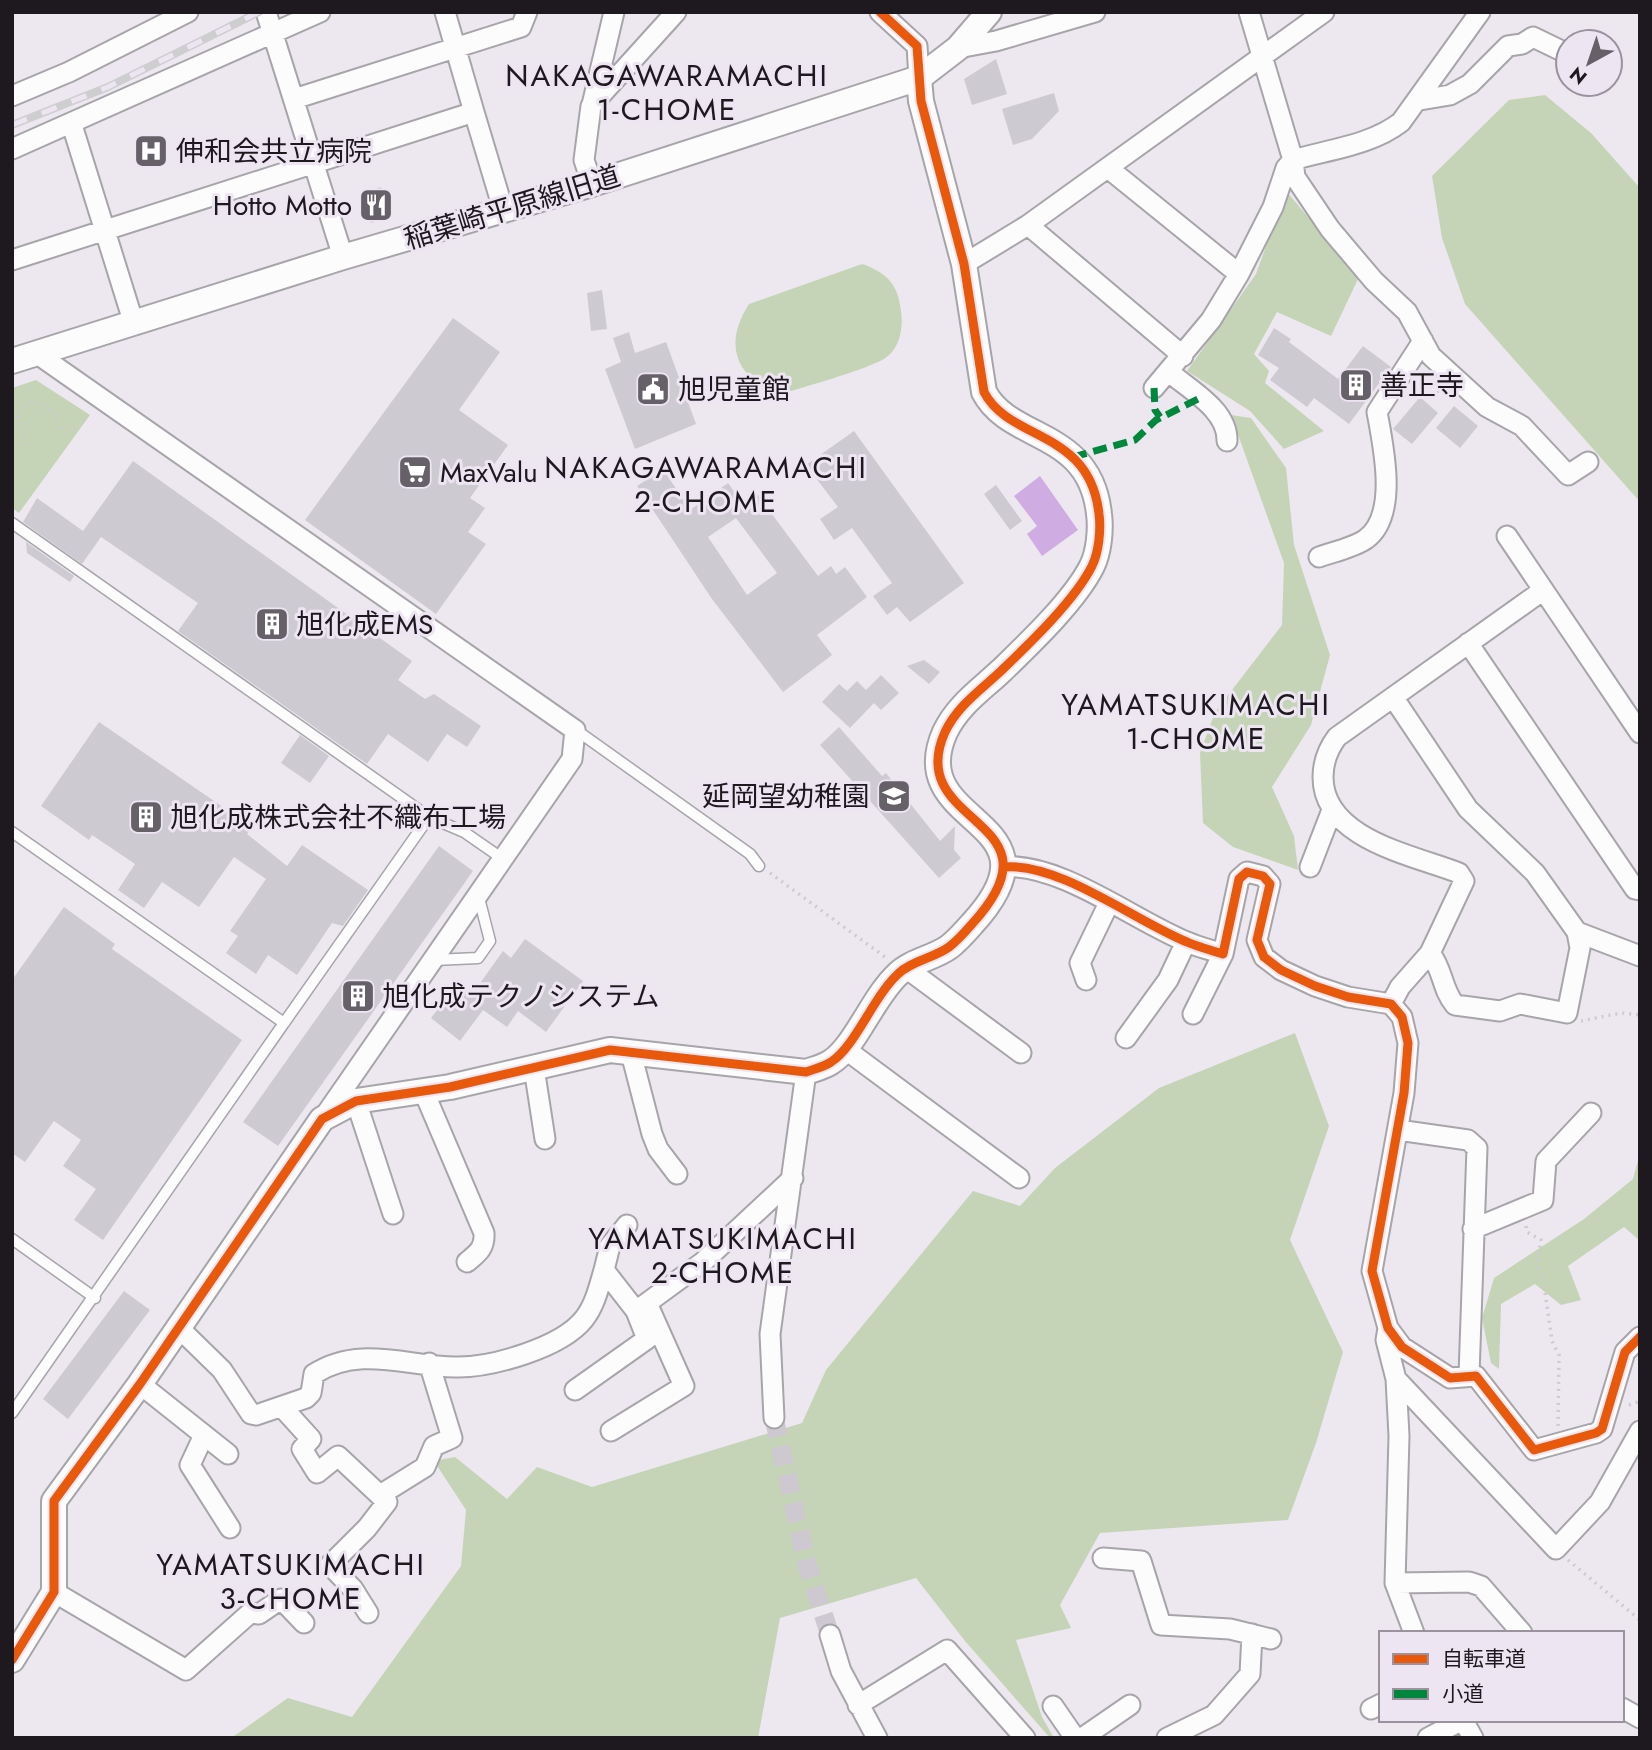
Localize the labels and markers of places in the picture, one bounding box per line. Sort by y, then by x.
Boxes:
place label: 伸和会共立病院 [176,131,372,172]
hospital icon: 伸和会共立病院 [132,132,170,170]
place label: Hotto Motto [213,185,352,226]
restaurant icon: Hotto Motto [357,186,395,224]
place label: 善正寺 [1380,365,1464,406]
building icon: 善正寺 [1337,366,1375,404]
place label: 旭児童館 [678,369,790,410]
public building icon: 旭児童館 [634,370,672,408]
place label: MaxValu [440,452,538,493]
supermarket icon: MaxValu [396,453,434,491]
place label: 旭化成EMS [296,604,433,645]
building icon: 旭化成EMS [253,605,291,643]
place label: 延岡望幼稚園 [702,776,870,817]
school or university icon: 延岡望幼稚園 [875,777,913,815]
place label: 旭化成株式会社不織布工場 [170,797,506,838]
building icon: 旭化成株式会社不織布工場 [127,798,165,836]
place label: 旭化成テクノシステム [382,976,659,1017]
building icon: 旭化成テクノシステム [339,977,377,1015]

